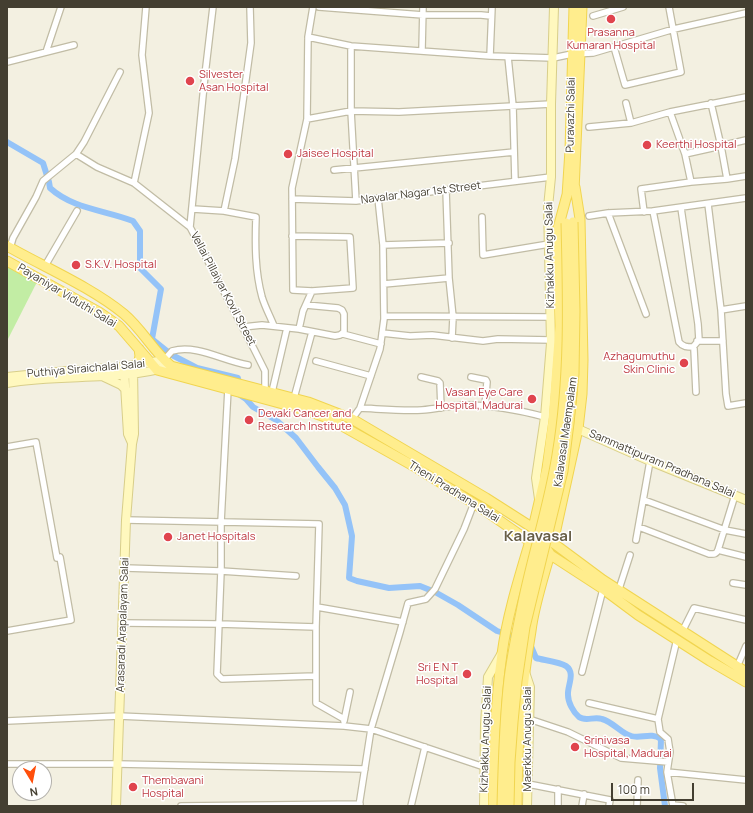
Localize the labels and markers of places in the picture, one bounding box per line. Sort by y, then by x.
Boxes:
marker: Prasanna Kumaran Hospital [605,13,617,25]
place label: Prasanna Kumaran Hospital [567,26,655,52]
place label: Silvester Asan Hospital [199,68,269,94]
marker: Silvester Asan Hospital [184,75,196,87]
place label: Keerthi Hospital [656,138,737,152]
marker: Keerthi Hospital [641,139,653,151]
place label: Jaisee Hospital [297,147,374,161]
marker: Jaisee Hospital [282,148,294,160]
place label: S.K.V. Hospital [85,258,156,272]
marker: S.K.V. Hospital [70,259,82,271]
place label: Azhagumuthu Skin Clinic [603,350,675,376]
marker: Azhagumuthu Skin Clinic [678,357,690,369]
place label: Vasan Eye Care Hospital, Madurai [435,386,523,412]
marker: Vasan Eye Care Hospital, Madurai [526,393,538,405]
place label: Devaki Cancer and Research Institute [258,407,352,433]
marker: Devaki Cancer and Research Institute [243,414,255,426]
place label: Janet Hospitals [177,530,255,544]
marker: Janet Hospitals [162,531,174,543]
place label: Sri E N T Hospital [416,661,458,687]
marker: Sri E N T Hospital [461,668,473,680]
place label: Srinivasa Hospital, Madurai [584,734,672,760]
marker: Srinivasa Hospital, Madurai [569,741,581,753]
place label: Thembavani Hospital [142,774,204,800]
marker: Thembavani Hospital [127,781,139,793]

